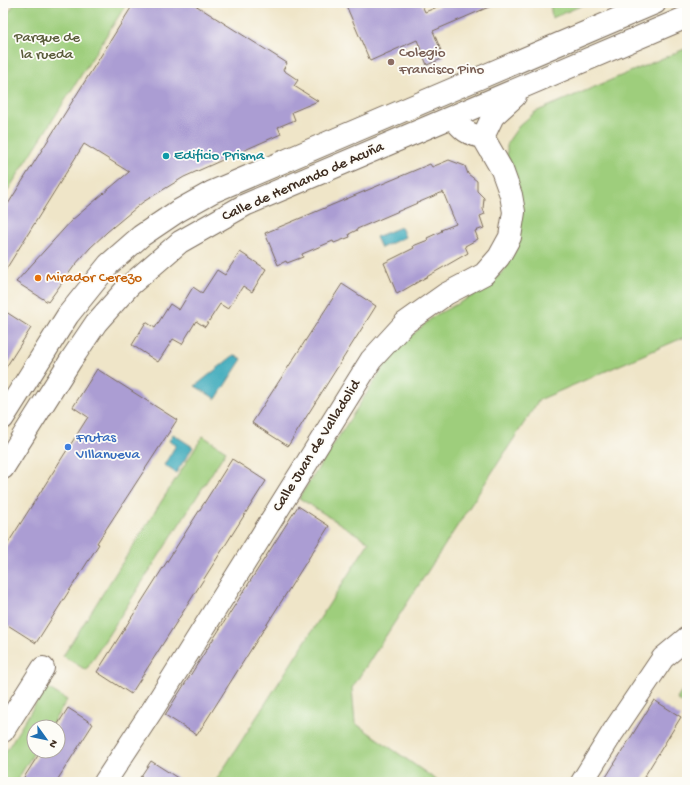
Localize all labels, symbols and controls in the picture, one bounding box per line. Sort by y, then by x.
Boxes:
park label: Parque de la rueda [13,29,80,64]
place label: Colegio Francisco Pino [398,44,484,79]
marker: Colegio Francisco Pino [386,57,396,67]
street label: Calle de Hernando de Acuña [219,138,387,226]
place label: Edificio Prisma [174,147,265,165]
marker: Edificio Prisma [161,151,171,161]
place label: Mirador Cerezo [46,269,142,287]
marker: Mirador Cerezo [33,273,43,283]
street label: Calle Juan de Valladolid [269,376,366,515]
place label: Frutas VIllanueva [75,429,140,464]
marker: Frutas VIllanueva [63,442,73,452]
north arrow [26,719,66,759]
text: N [46,737,60,750]

